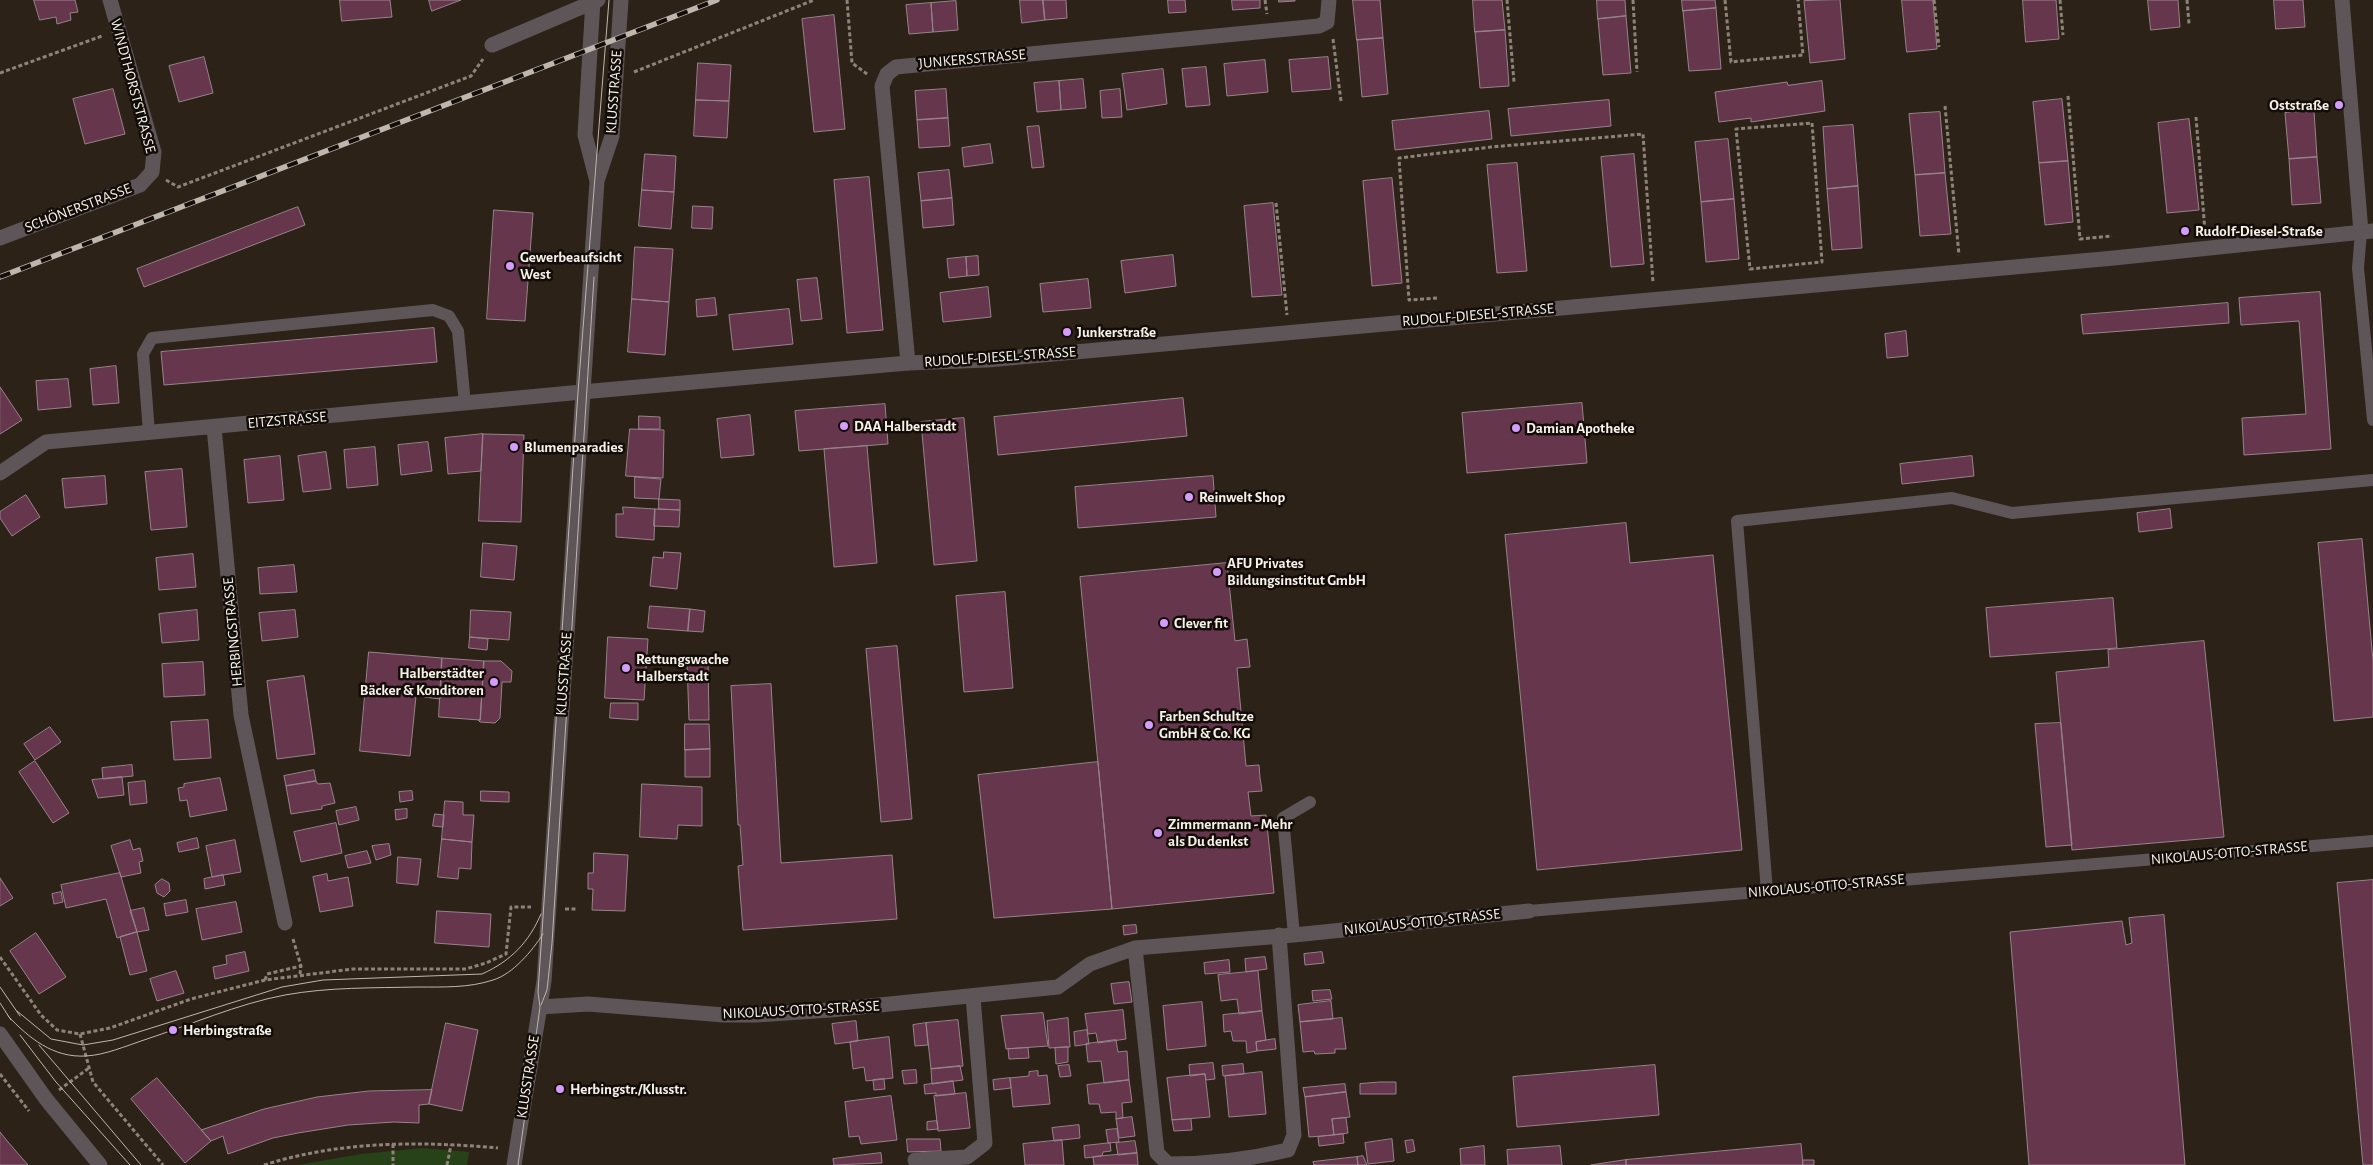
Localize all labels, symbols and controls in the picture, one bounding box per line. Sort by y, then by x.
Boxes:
street label: WINDTHORSTSTRASSE [106,17,160,155]
street label: JUNKERSSTRASSE [918,45,1026,73]
street label: KLUSSTRASSE [602,50,626,134]
place label: Oststraße [2269,96,2329,114]
marker: Oststraße [2333,99,2345,111]
street label: SCHÖNERSTRASSE [22,179,134,237]
place label: Rudolf-Diesel-Straße [2195,222,2323,240]
marker: Rudolf-Diesel-Straße [2179,225,2191,237]
place label: Gewerbeaufsicht West [520,248,621,283]
marker: Gewerbeaufsicht West [504,260,516,272]
street label: RUDOLF-DIESEL-STRASSE [1401,299,1555,331]
place label: Junkerstraße [1077,323,1156,341]
marker: Junkerstraße [1061,326,1073,338]
street label: RUDOLF-DIESEL-STRASSE [923,343,1077,371]
street label: EITZSTRASSE [247,408,327,432]
place label: DAA Halberstadt [854,417,956,435]
place label: Damian Apotheke [1526,419,1634,437]
marker: DAA Halberstadt [838,420,850,432]
marker: Damian Apotheke [1510,422,1522,434]
place label: Blumenparadies [524,438,623,456]
marker: Blumenparadies [508,441,520,453]
place label: Reinwelt Shop [1199,488,1285,506]
marker: Reinwelt Shop [1183,491,1195,503]
place label: AFU Privates Bildungsinstitut GmbH [1227,554,1366,589]
marker: AFU Privates Bildungsinstitut GmbH [1211,566,1223,578]
street label: HERBINGSTRASSE [219,577,247,687]
place label: Clever fit [1174,614,1228,632]
marker: Clever fit [1158,617,1170,629]
street label: KLUSSTRASSE [552,632,576,716]
place label: Rettungswache Halberstadt [636,650,729,685]
marker: Rettungswache Halberstadt [620,662,632,674]
place label: Halberstädter Bäcker & Konditoren [360,664,484,699]
marker: Halberstädter Bäcker & Konditoren [488,676,500,688]
place label: Farben Schultze GmbH & Co. KG [1159,707,1254,742]
marker: Farben Schultze GmbH & Co. KG [1143,719,1155,731]
place label: Zimmermann - Mehr als Du denkst [1168,815,1292,850]
marker: Zimmermann - Mehr als Du denkst [1152,827,1164,839]
street label: NIKOLAUS-OTTO-STRASSE [2150,837,2308,869]
street label: NIKOLAUS-OTTO-STRASSE [1747,870,1905,902]
street label: NIKOLAUS-OTTO-STRASSE [1343,905,1501,939]
street label: NIKOLAUS-OTTO-STRASSE [722,997,880,1023]
place label: Herbingstraße [183,1021,272,1039]
marker: Herbingstraße [167,1024,179,1036]
street label: KLUSSTRASSE [513,1034,543,1120]
place label: Herbingstr./Klusstr. [570,1080,687,1098]
marker: Herbingstr./Klusstr. [554,1083,566,1095]

